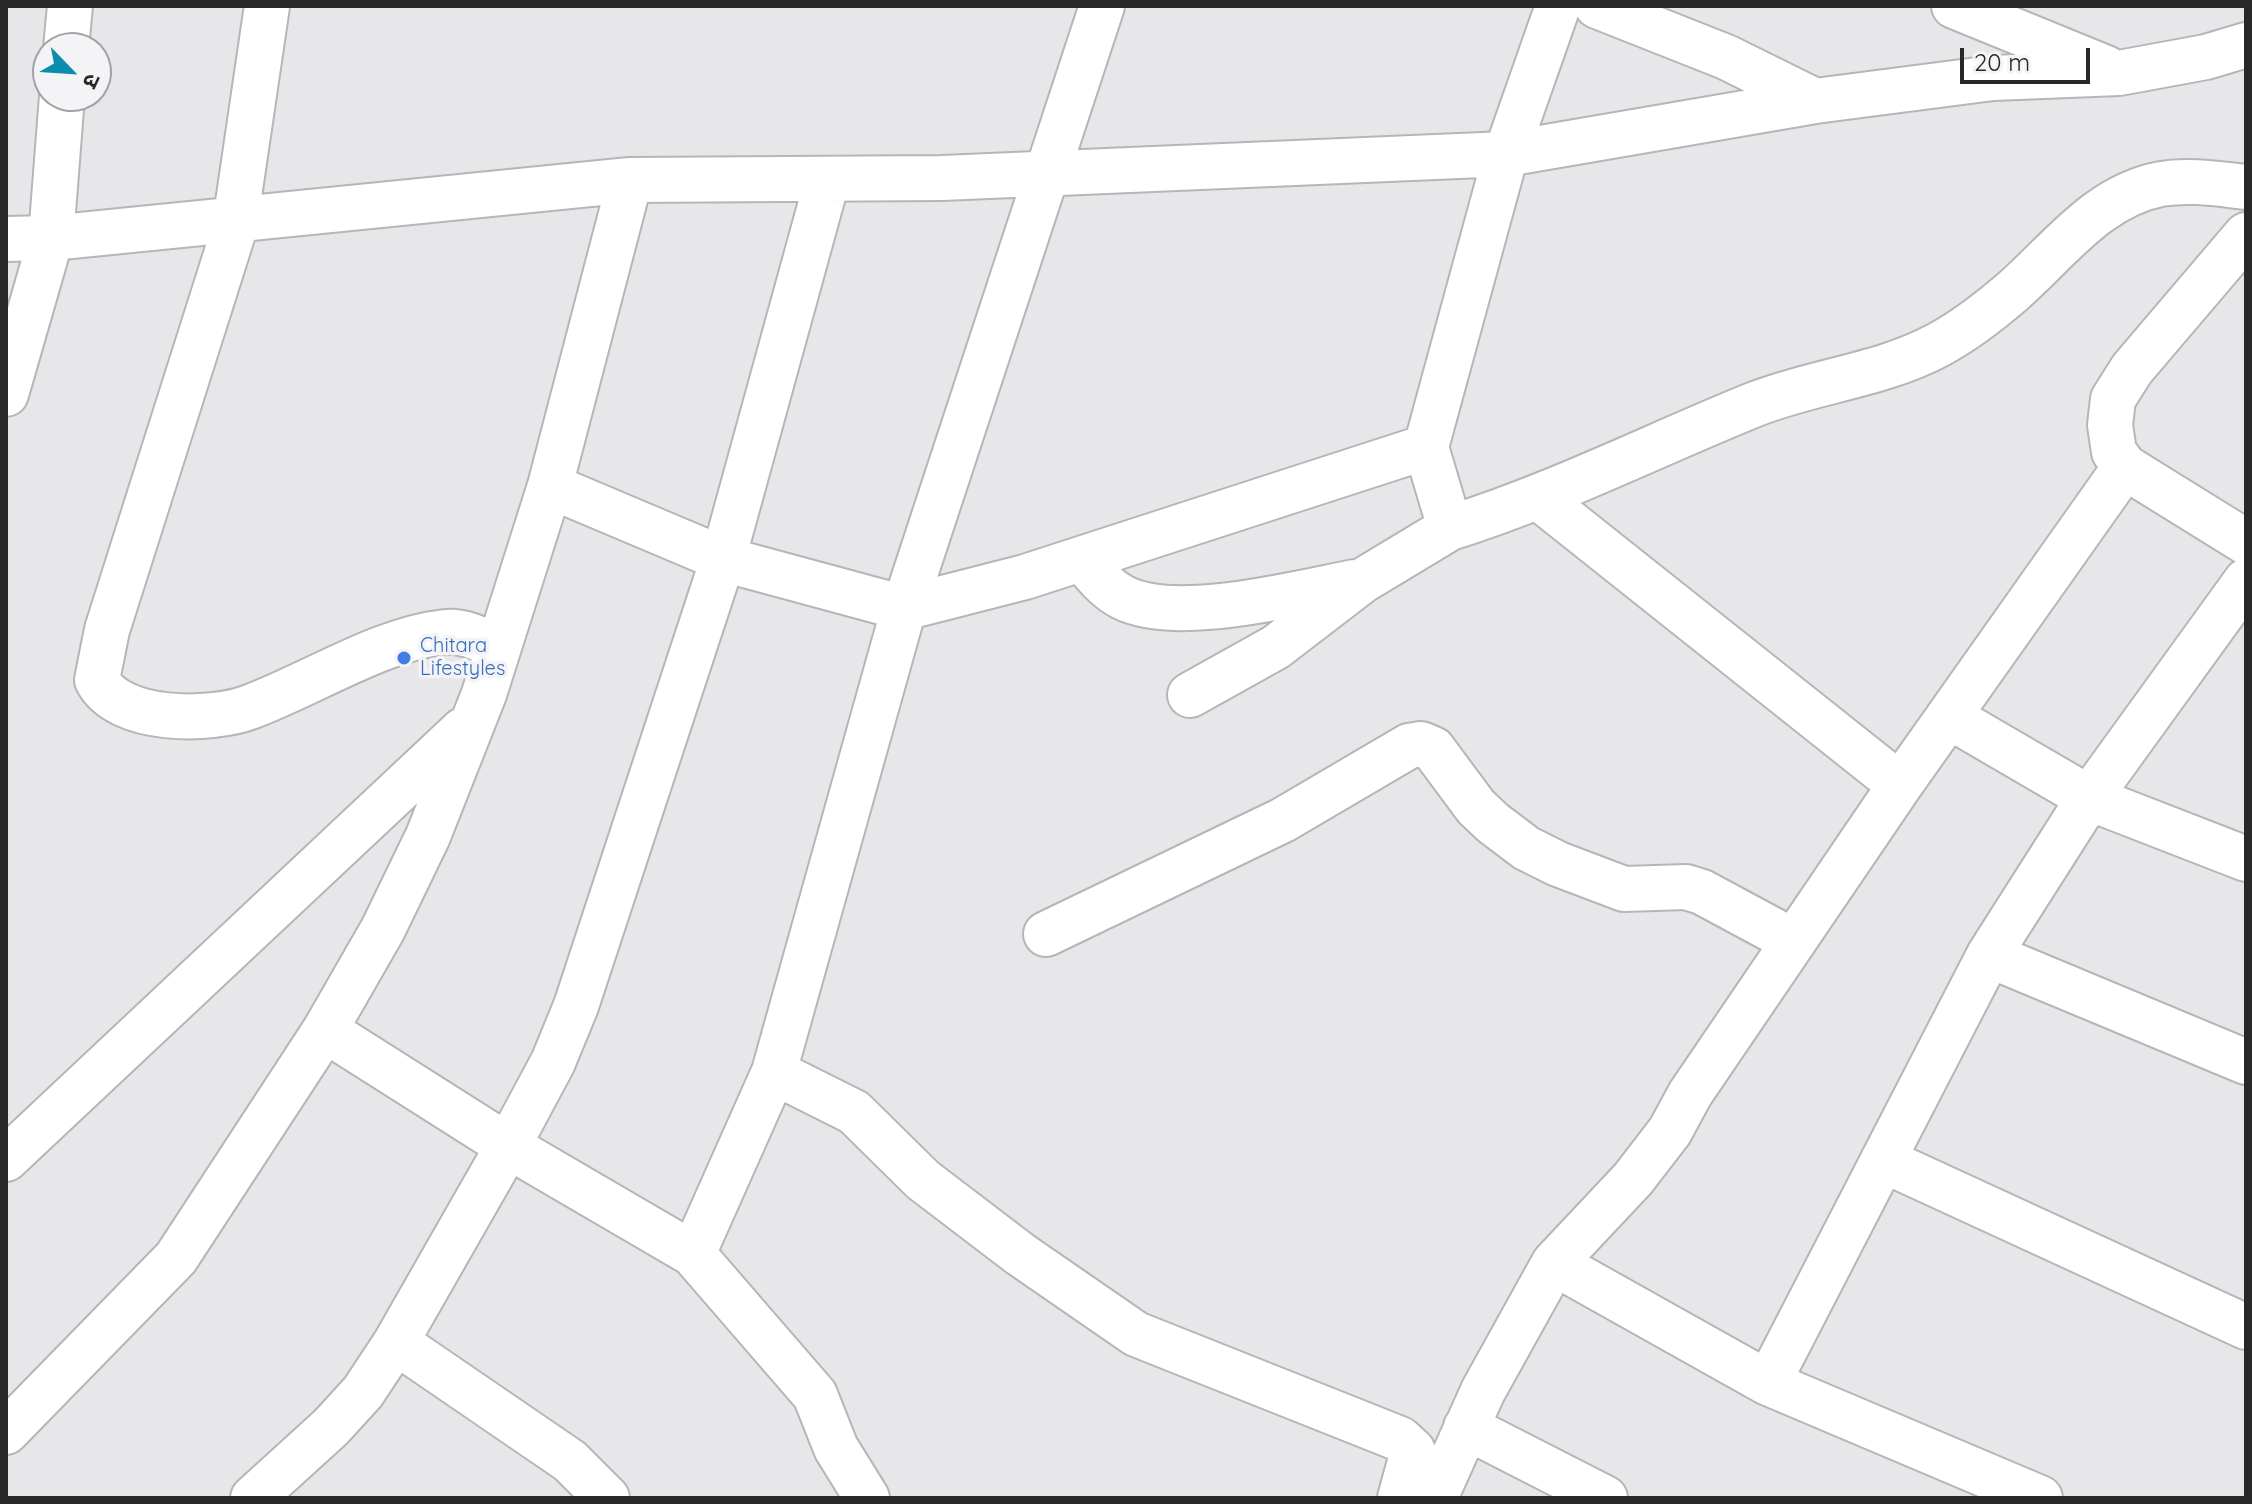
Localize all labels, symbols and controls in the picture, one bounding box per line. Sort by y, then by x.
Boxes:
north arrow [32,32,112,112]
scale bar [1964,32,2094,82]
text: 20 m [1974,47,2030,77]
text: उ [77,70,107,93]
place label: Chitara Lifestyles [420,634,505,681]
marker: Chitara Lifestyles [395,649,413,667]

